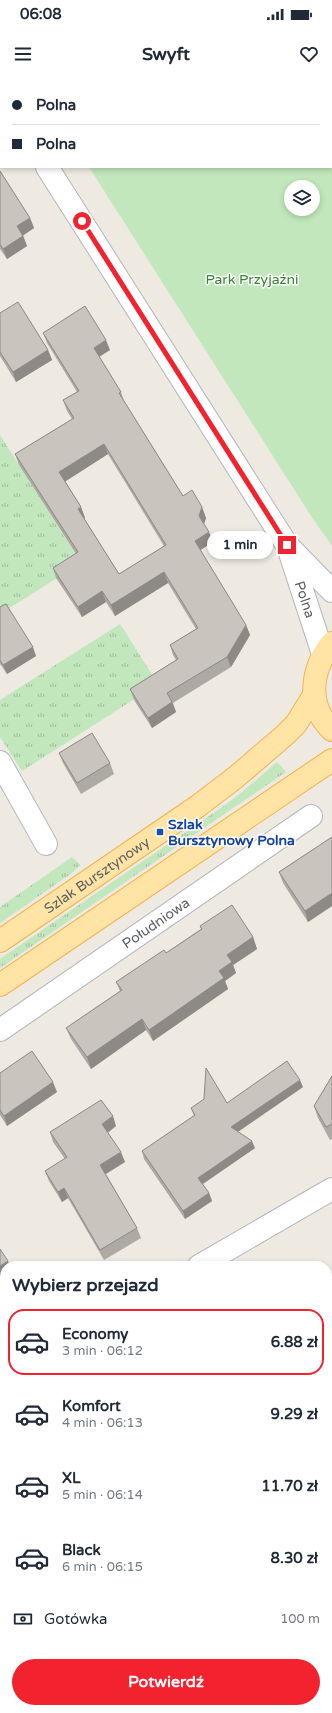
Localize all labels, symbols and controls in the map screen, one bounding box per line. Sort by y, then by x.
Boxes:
text: 06:08 [20,5,62,23]
icon: menu [12,43,34,65]
text: Swyft [142,43,190,65]
icon: heart [298,43,320,65]
text: Polna [36,96,76,114]
text: Polna [36,135,76,153]
map controls [284,180,320,216]
button: layers [284,180,320,216]
route start [73,212,91,230]
park label: Park Przyjaźni [205,271,299,288]
callout: 1 min [207,531,273,559]
route end [278,536,296,554]
text: 1 min [223,537,257,553]
street label: Polna [291,579,319,620]
place label: Szlak Bursztynowy Polna [168,816,295,849]
marker: Szlak Bursztynowy Polna [155,827,165,837]
street label: Szlak Bursztynowy [41,833,153,917]
street label: Południowa [119,894,193,952]
text: Wybierz przejazd [12,1274,159,1296]
icon: car [14,1324,50,1360]
text: Economy [62,1325,128,1343]
text: 6.88 zł [271,1333,318,1351]
text: 3 min · 06:12 [62,1343,143,1359]
icon: car [14,1396,50,1432]
text: Komfort [62,1397,121,1415]
text: 9.29 zł [271,1405,318,1423]
text: 4 min · 06:13 [62,1415,143,1431]
icon: car [14,1468,50,1504]
text: XL [62,1469,81,1487]
text: 11.70 zł [261,1477,318,1495]
text: 5 min · 06:14 [62,1487,143,1503]
icon: car [14,1540,50,1576]
text: Black [62,1541,101,1559]
text: 8.30 zł [271,1549,318,1567]
text: 6 min · 06:15 [62,1559,143,1575]
icon: cash [12,1608,34,1630]
text: Gotówka [44,1610,107,1628]
text: 100 m [280,1611,320,1627]
button: Potwierdź [12,1659,320,1705]

